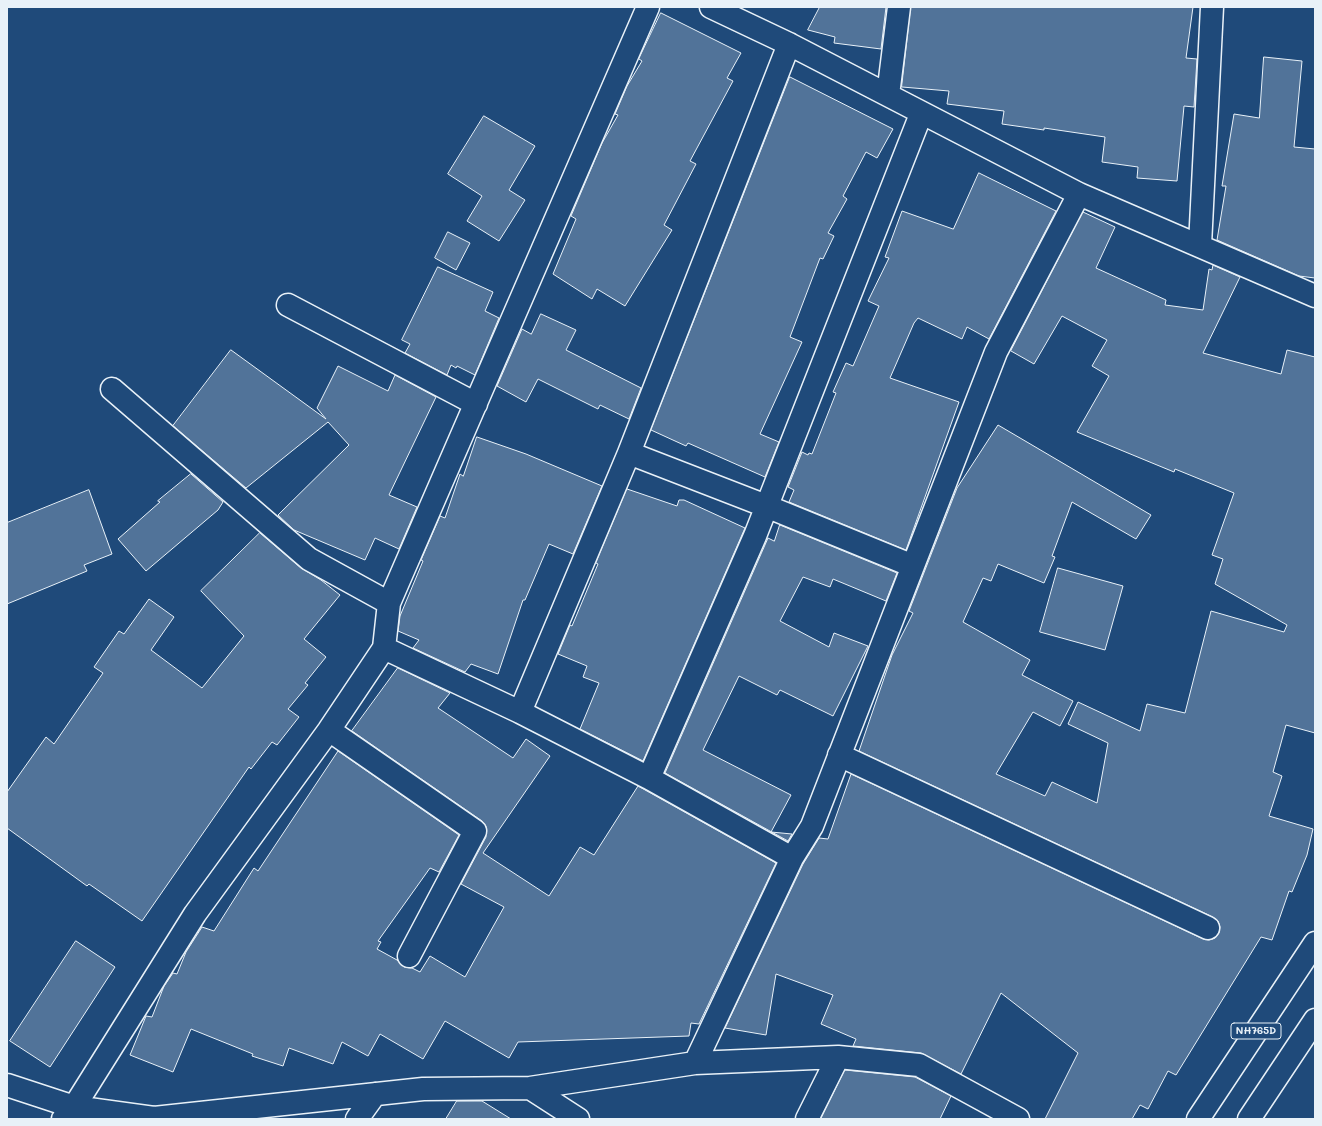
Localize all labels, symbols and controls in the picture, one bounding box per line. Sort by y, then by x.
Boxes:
road number: NH765D [1231,1023,1281,1039]

